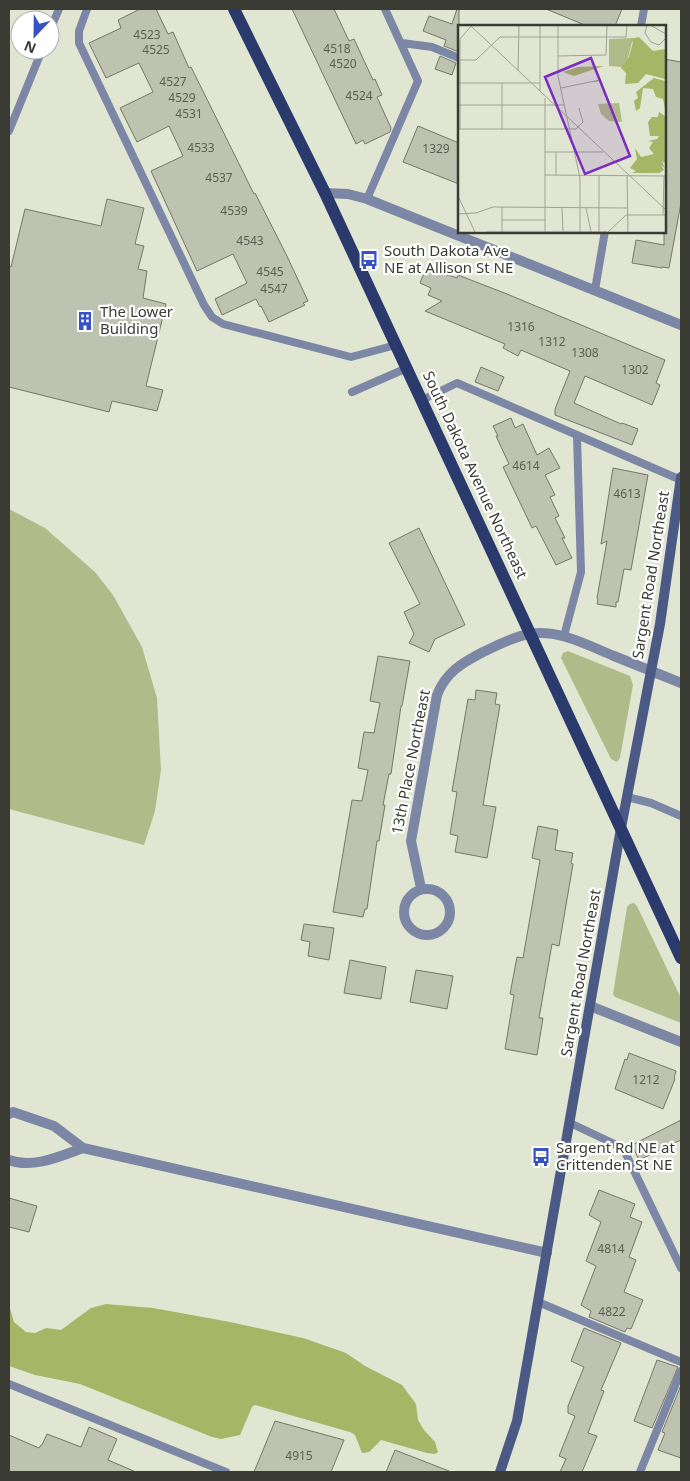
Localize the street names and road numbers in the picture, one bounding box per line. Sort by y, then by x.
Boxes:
street label: South Dakota Avenue Northeast [419,368,533,582]
street label: Sargent Road Northeast [627,489,673,660]
street label: 13th Place Northeast [386,687,434,836]
street label: Sargent Road Northeast [555,887,605,1058]

